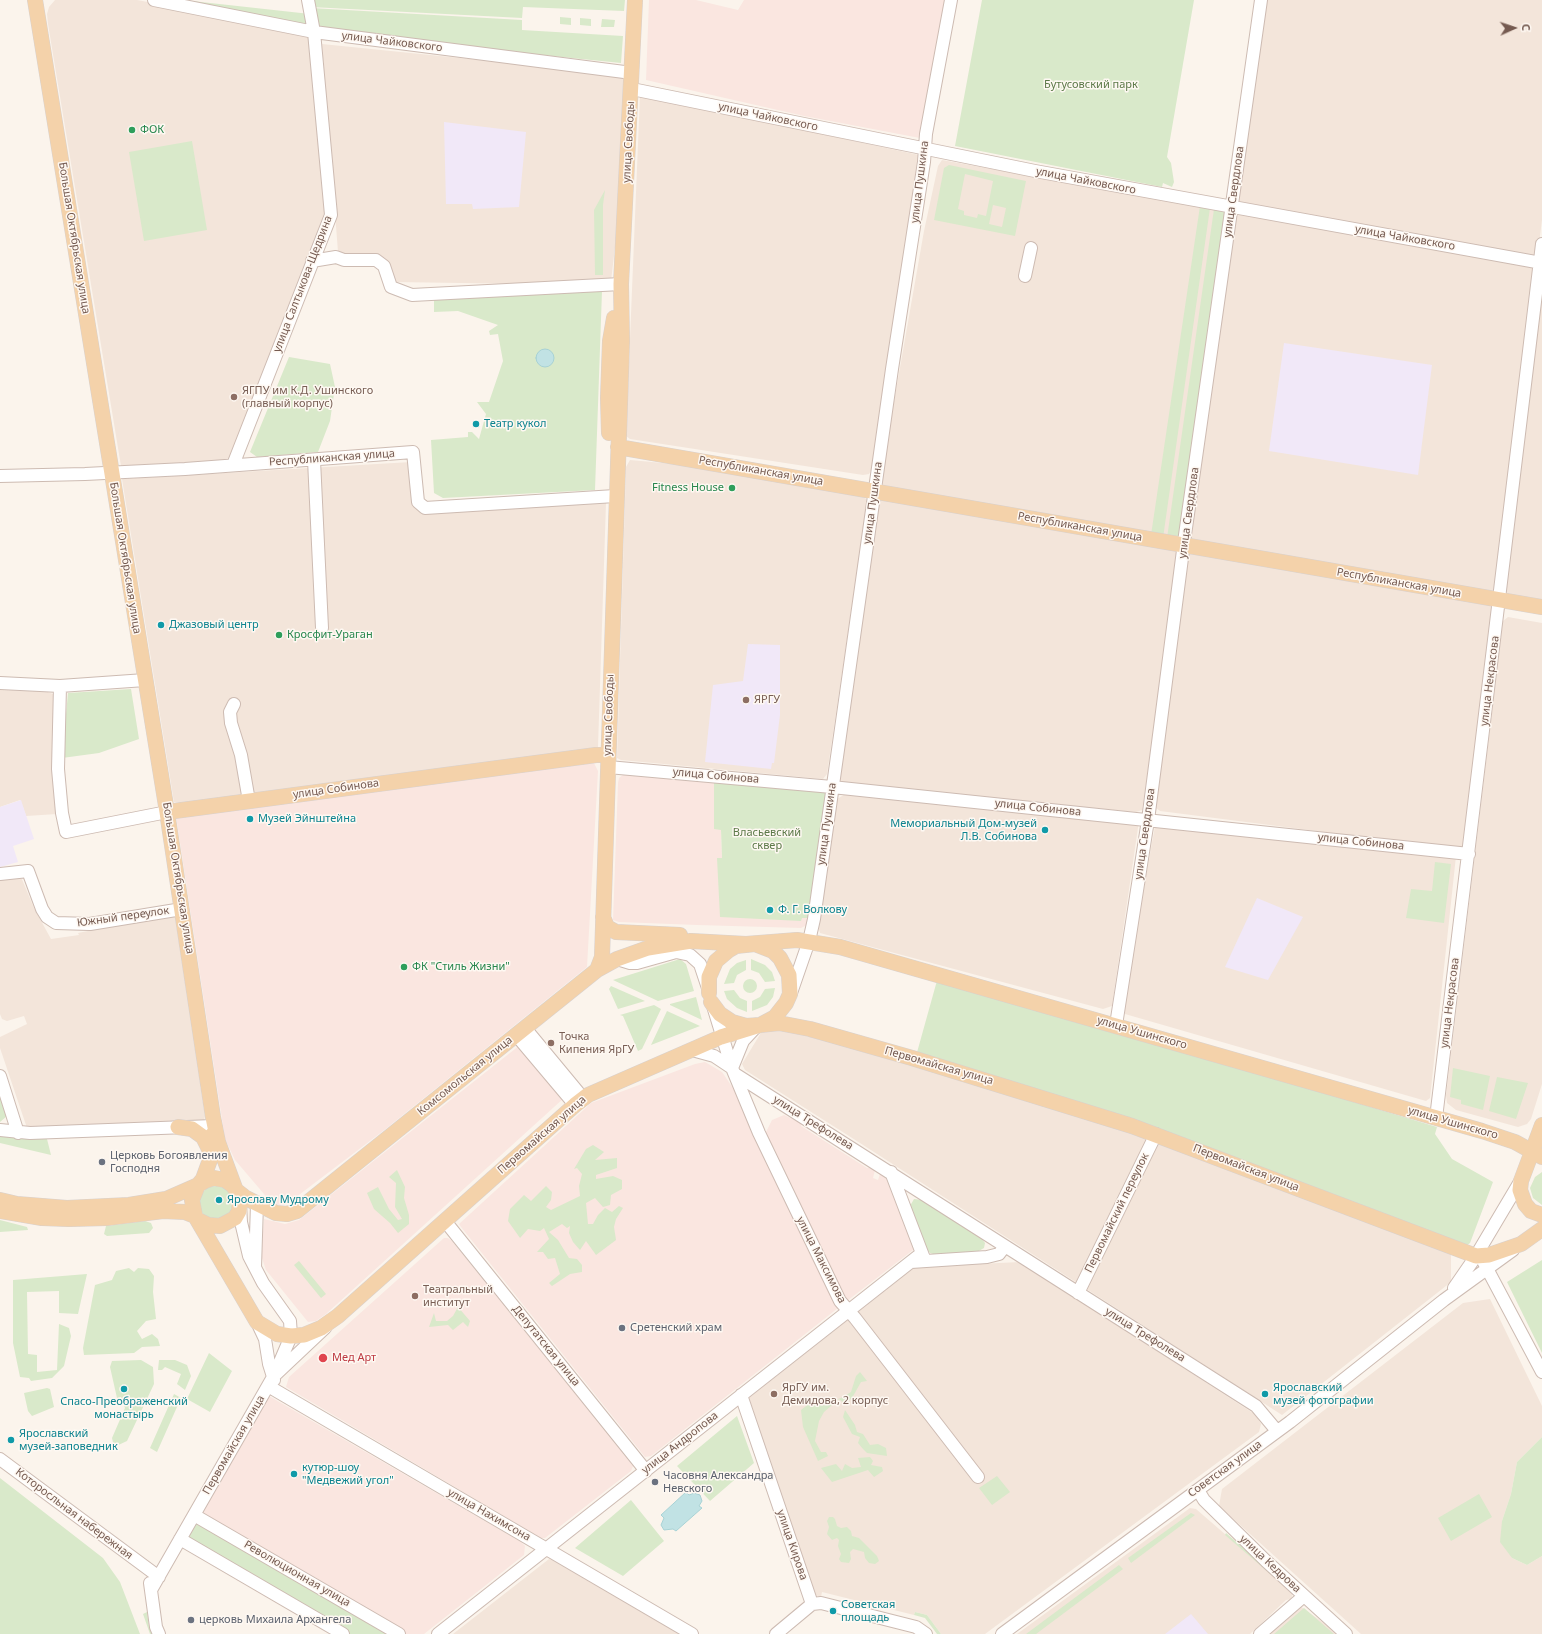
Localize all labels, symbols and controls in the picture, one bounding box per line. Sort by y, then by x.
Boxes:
north arrow [1494,8,1534,48]
text: С [1519,23,1534,31]
street label: улица Чайковского [341,29,443,55]
park label: Бутусовский парк [1044,78,1138,92]
street label: улица Чайковского [717,100,819,134]
street label: улица Свободы [620,101,638,183]
place label: ФОК [140,123,164,137]
marker: ФОК [127,125,137,135]
street label: улица Пушкина [908,140,932,224]
street label: улица Свердлова [1221,145,1247,239]
street label: Большая Октябрьская улица [55,161,93,315]
street label: улица Чайковского [1035,165,1137,197]
street label: улица Салтыкова-Щедрина [271,214,335,354]
street label: улица Чайковского [1354,223,1456,253]
place label: ЯГПУ им К.Д. Ушинского (главный корпус) [242,384,373,410]
marker: ЯГПУ им К.Д. Ушинского (главный корпус) [229,392,239,402]
place label: Театр кукол [484,417,546,431]
marker: Театр кукол [471,419,481,429]
street label: Республиканская улица [269,447,395,469]
street label: Республиканская улица [698,454,824,488]
street label: улица Пушкина [861,461,885,545]
street label: улица Свердлова [1176,466,1202,560]
street label: Большая Октябрьская улица [106,481,144,635]
place label: Fitness House [652,481,724,495]
marker: Fitness House [727,483,737,493]
street label: Республиканская улица [1017,510,1143,544]
street label: Республиканская улица [1336,566,1462,600]
place label: Джазовый центр [169,618,259,632]
marker: Джазовый центр [156,620,166,630]
place label: Кросфит-Ураган [287,628,373,642]
marker: Кросфит-Ураган [274,630,284,640]
street label: улица Некрасова [1478,635,1502,727]
street label: улица Свободы [601,674,617,756]
place label: ЯРГУ [754,693,780,707]
marker: ЯРГУ [741,695,751,705]
street label: улица Собинова [672,766,760,786]
street label: улица Собинова [292,776,380,802]
street label: улица Пушкина [815,782,839,866]
street label: улица Свердлова [1132,787,1158,881]
street label: улица Собинова [994,797,1082,819]
street label: Большая Октябрьская улица [159,801,197,955]
place label: Музей Эйнштейна [258,812,356,826]
marker: Музей Эйнштейна [245,814,255,824]
place label: Мемориальный Дом-музей Л.В. Собинова [890,817,1037,843]
marker: Мемориальный Дом-музей Л.В. Собинова [1040,825,1050,835]
park label: Власьевский сквер [733,826,801,852]
street label: улица Собинова [1317,831,1405,853]
place label: Ф. Г. Волкову [778,903,847,917]
street label: Южный переулок [76,904,170,930]
marker: Ф. Г. Волкову [765,905,775,915]
street label: улица Некрасова [1438,957,1462,1049]
place label: ФК "Стиль Жизни" [412,960,510,974]
marker: ФК "Стиль Жизни" [399,962,409,972]
street label: улица Ушинского [1096,1014,1188,1052]
place label: Точка Кипения ЯрГУ [559,1030,634,1056]
street label: Комсомольская улица [415,1034,515,1118]
marker: Точка Кипения ЯрГУ [546,1038,556,1048]
street label: Первомайская улица [883,1044,995,1088]
street label: Первомайская улица [495,1093,589,1177]
street label: улица Трефолева [770,1093,856,1153]
street label: улица Ушинского [1407,1104,1499,1142]
street label: Первомайская улица [1191,1142,1301,1194]
place label: Церковь Богоявления Господня [110,1149,228,1175]
street label: Первомайский переулок [1082,1151,1152,1275]
marker: Церковь Богоявления Господня [97,1157,107,1167]
place label: Ярославу Мудрому [227,1193,329,1207]
marker: Ярославу Мудрому [214,1195,224,1205]
street label: улица Максимова [793,1215,849,1305]
place label: Театральный институт [423,1283,493,1309]
marker: Театральный институт [410,1291,420,1301]
street label: Депутатская улица [509,1303,583,1389]
street label: улица Трефолева [1102,1305,1188,1365]
place label: Сретенский храм [630,1321,722,1335]
marker: Сретенский храм [617,1323,627,1333]
place label: Мед Арт [332,1351,376,1365]
marker: Мед Арт [317,1352,329,1364]
place label: ЯрГУ им. Демидова, 2 корпус [782,1381,888,1407]
place label: Ярославский музей фотографии [1273,1381,1374,1407]
marker: Спасо-Преображенский монастырь [119,1384,129,1394]
marker: ЯрГУ им. Демидова, 2 корпус [769,1389,779,1399]
marker: Ярославский музей фотографии [1260,1389,1270,1399]
street label: Первомайская улица [200,1393,268,1497]
place label: Спасо-Преображенский монастырь [60,1395,188,1421]
street label: улица Андропова [639,1409,721,1477]
place label: Ярославский музей-заповедник [19,1427,118,1453]
marker: Ярославский музей-заповедник [6,1435,16,1445]
street label: Советская улица [1185,1438,1265,1500]
place label: кутюр-шоу "Медвежий угол" [302,1461,394,1487]
street label: Которосльная набережная [13,1466,135,1562]
marker: кутюр-шоу "Медвежий угол" [289,1469,299,1479]
place label: Часовня Александра Невского [663,1469,773,1495]
marker: Часовня Александра Невского [650,1477,660,1487]
street label: улица Нахимсона [445,1486,533,1544]
street label: улица Кирова [774,1508,810,1582]
street label: улица Кедрова [1237,1532,1303,1596]
street label: Революционная улица [241,1538,353,1610]
place label: Советская площадь [841,1598,895,1624]
marker: Советская площадь [828,1606,838,1616]
place label: церковь Михаила Архангела [199,1613,351,1627]
marker: церковь Михаила Архангела [186,1615,196,1625]

